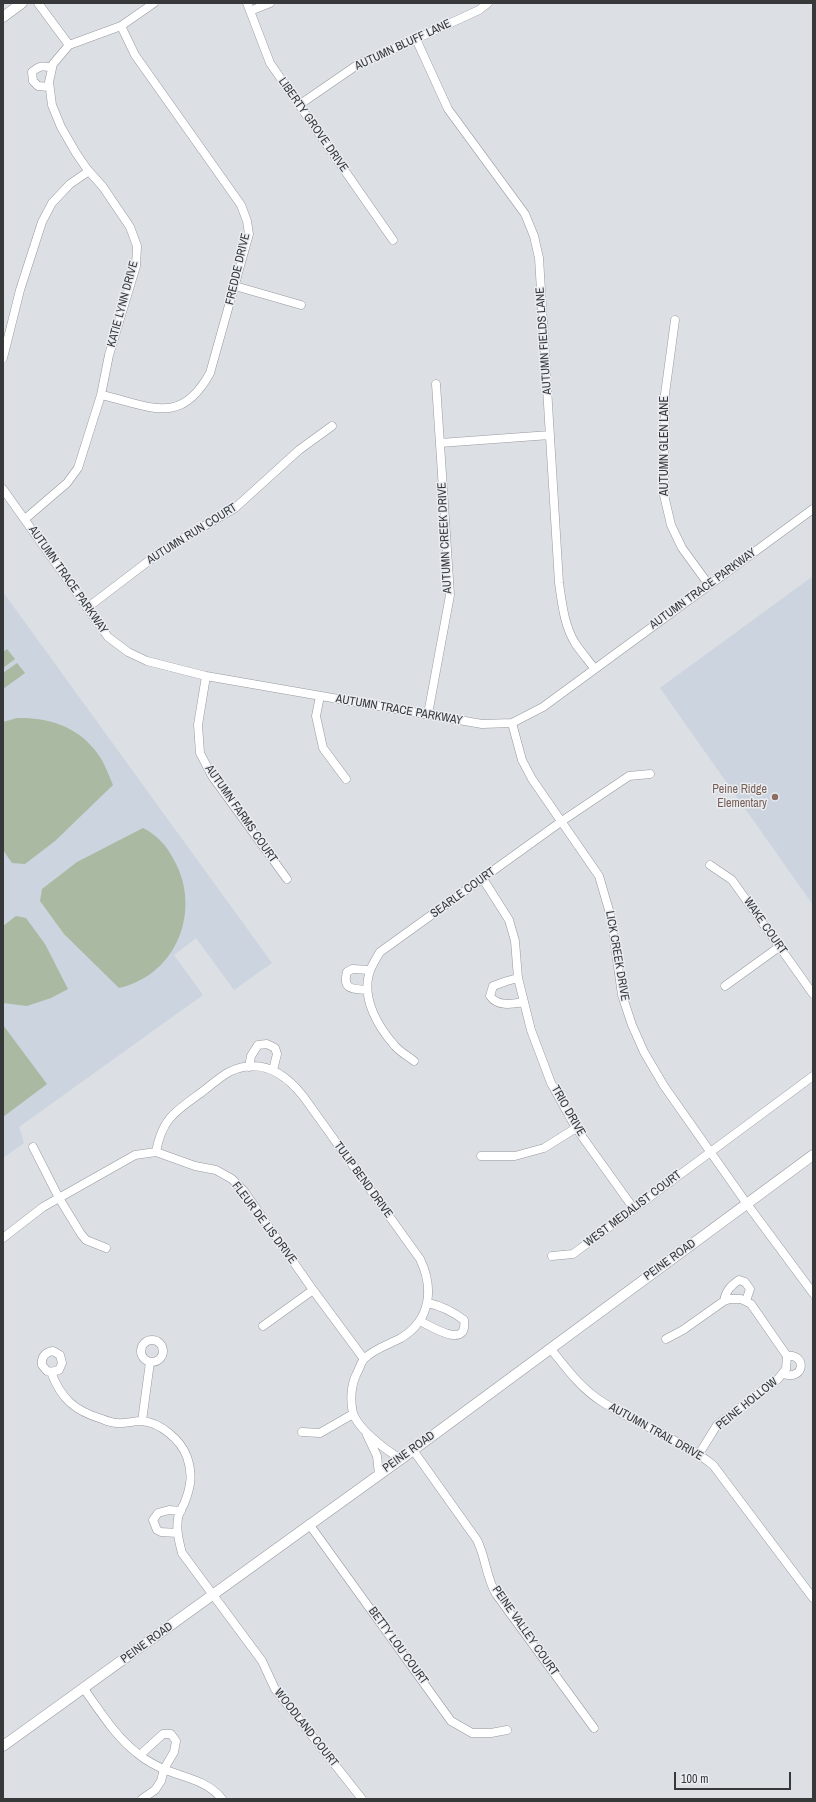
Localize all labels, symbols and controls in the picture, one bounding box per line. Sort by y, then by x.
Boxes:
street label: AUTUMN BLUFF LANE [353,16,453,74]
street label: LIBERTY GROVE DRIVE [275,75,351,175]
street label: FREDDE DRIVE [223,232,253,306]
street label: KATIE LYNN DRIVE [105,259,141,349]
street label: AUTUMN FIELDS LANE [533,287,555,395]
street label: AUTUMN GLEN LANE [658,396,672,496]
street label: AUTUMN CREEK DRIVE [435,482,455,594]
street label: AUTUMN RUN COURT [144,500,240,568]
street label: AUTUMN TRACE PARKWAY [25,523,111,637]
street label: AUTUMN TRACE PARKWAY [647,545,759,633]
street label: AUTUMN TRACE PARKWAY [335,692,463,728]
street label: AUTUMN FARMS COURT [202,762,280,866]
place label: Peine Ridge Elementary [712,783,767,811]
marker: Peine Ridge Elementary [770,792,780,802]
street label: SEARLE COURT [428,865,498,921]
street label: WAKE COURT [740,895,790,957]
street label: LICK CREEK DRIVE [602,910,632,1002]
street label: TRIO DRIVE [548,1083,588,1139]
street label: TULIP BEND DRIVE [330,1139,396,1221]
street label: WEST MEDALIST COURT [582,1168,684,1250]
street label: FLEUR DE LIS DRIVE [228,1179,300,1267]
street label: PEINE ROAD [641,1236,699,1284]
street label: PEINE HOLLOW [713,1375,781,1433]
street label: AUTUMN TRAIL DRIVE [606,1400,706,1464]
street label: PEINE ROAD [380,1428,438,1476]
street label: PEINE VALLEY COURT [489,1583,561,1679]
street label: BETTY LOU COURT [365,1604,431,1688]
street label: PEINE ROAD [118,1619,176,1667]
street label: WOODLAND COURT [271,1686,341,1770]
scale bar [676,1764,793,1790]
text: 100 m [681,1771,708,1787]

